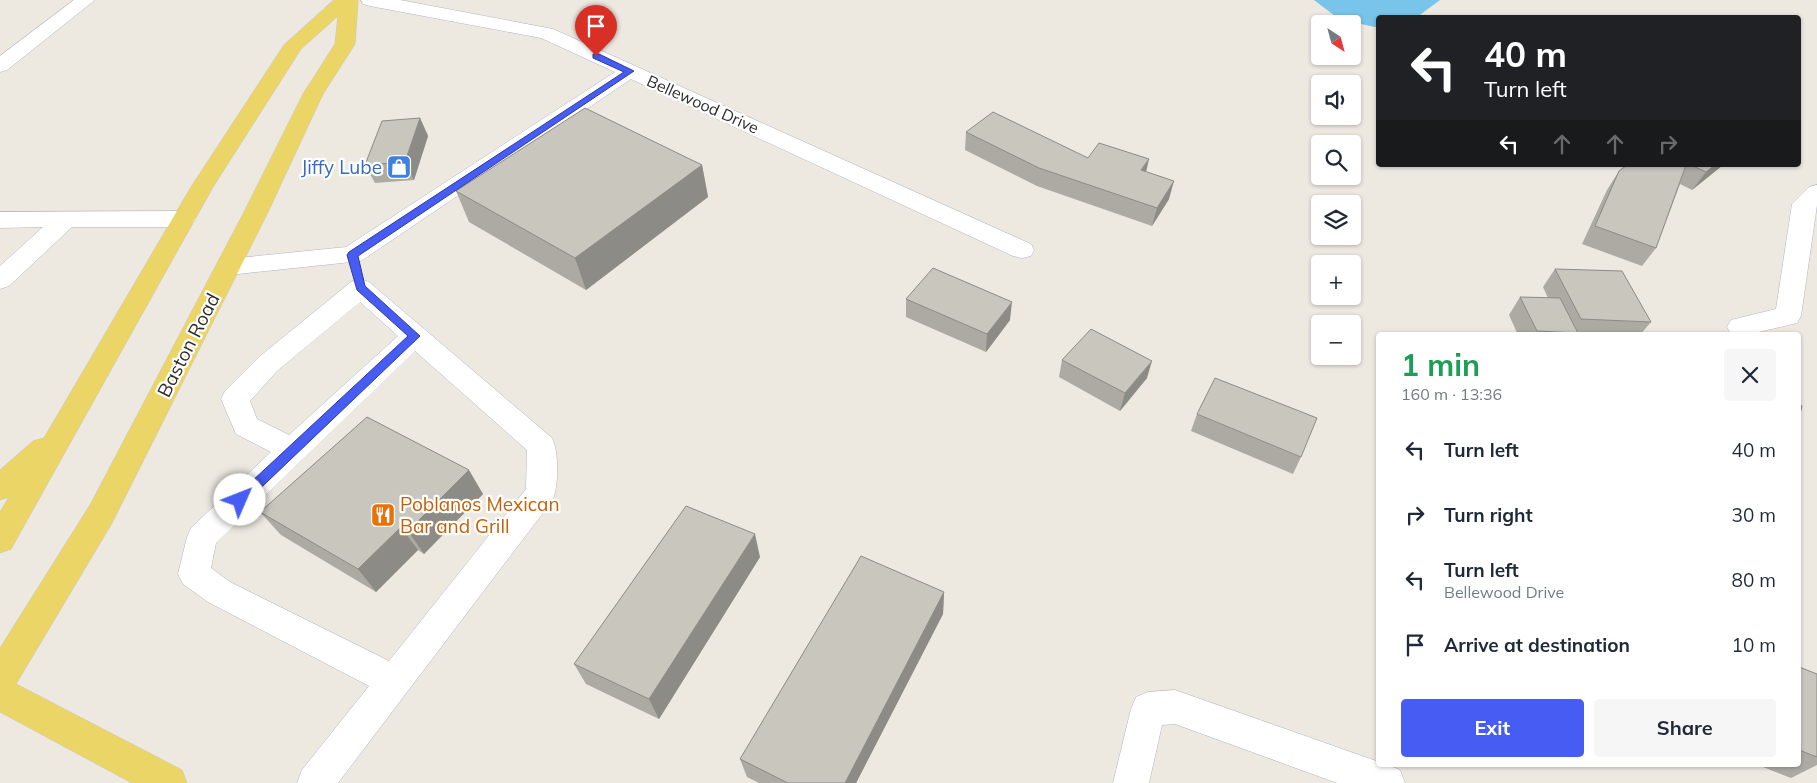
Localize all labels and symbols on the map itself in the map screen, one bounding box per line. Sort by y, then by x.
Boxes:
pin [575,5,617,56]
north arrow [1311,15,1361,65]
street label: Bellewood Drive [644,70,762,138]
shop icon: Jiffy Lube [386,154,412,180]
place label: Jiffy Lube [301,155,382,179]
street label: Baston Road [151,289,225,401]
position arrow [213,473,265,525]
place label: Poblanos Mexican Bar and Grill [400,492,560,538]
restaurant icon: Poblanos Mexican Bar and Grill [370,502,396,528]

